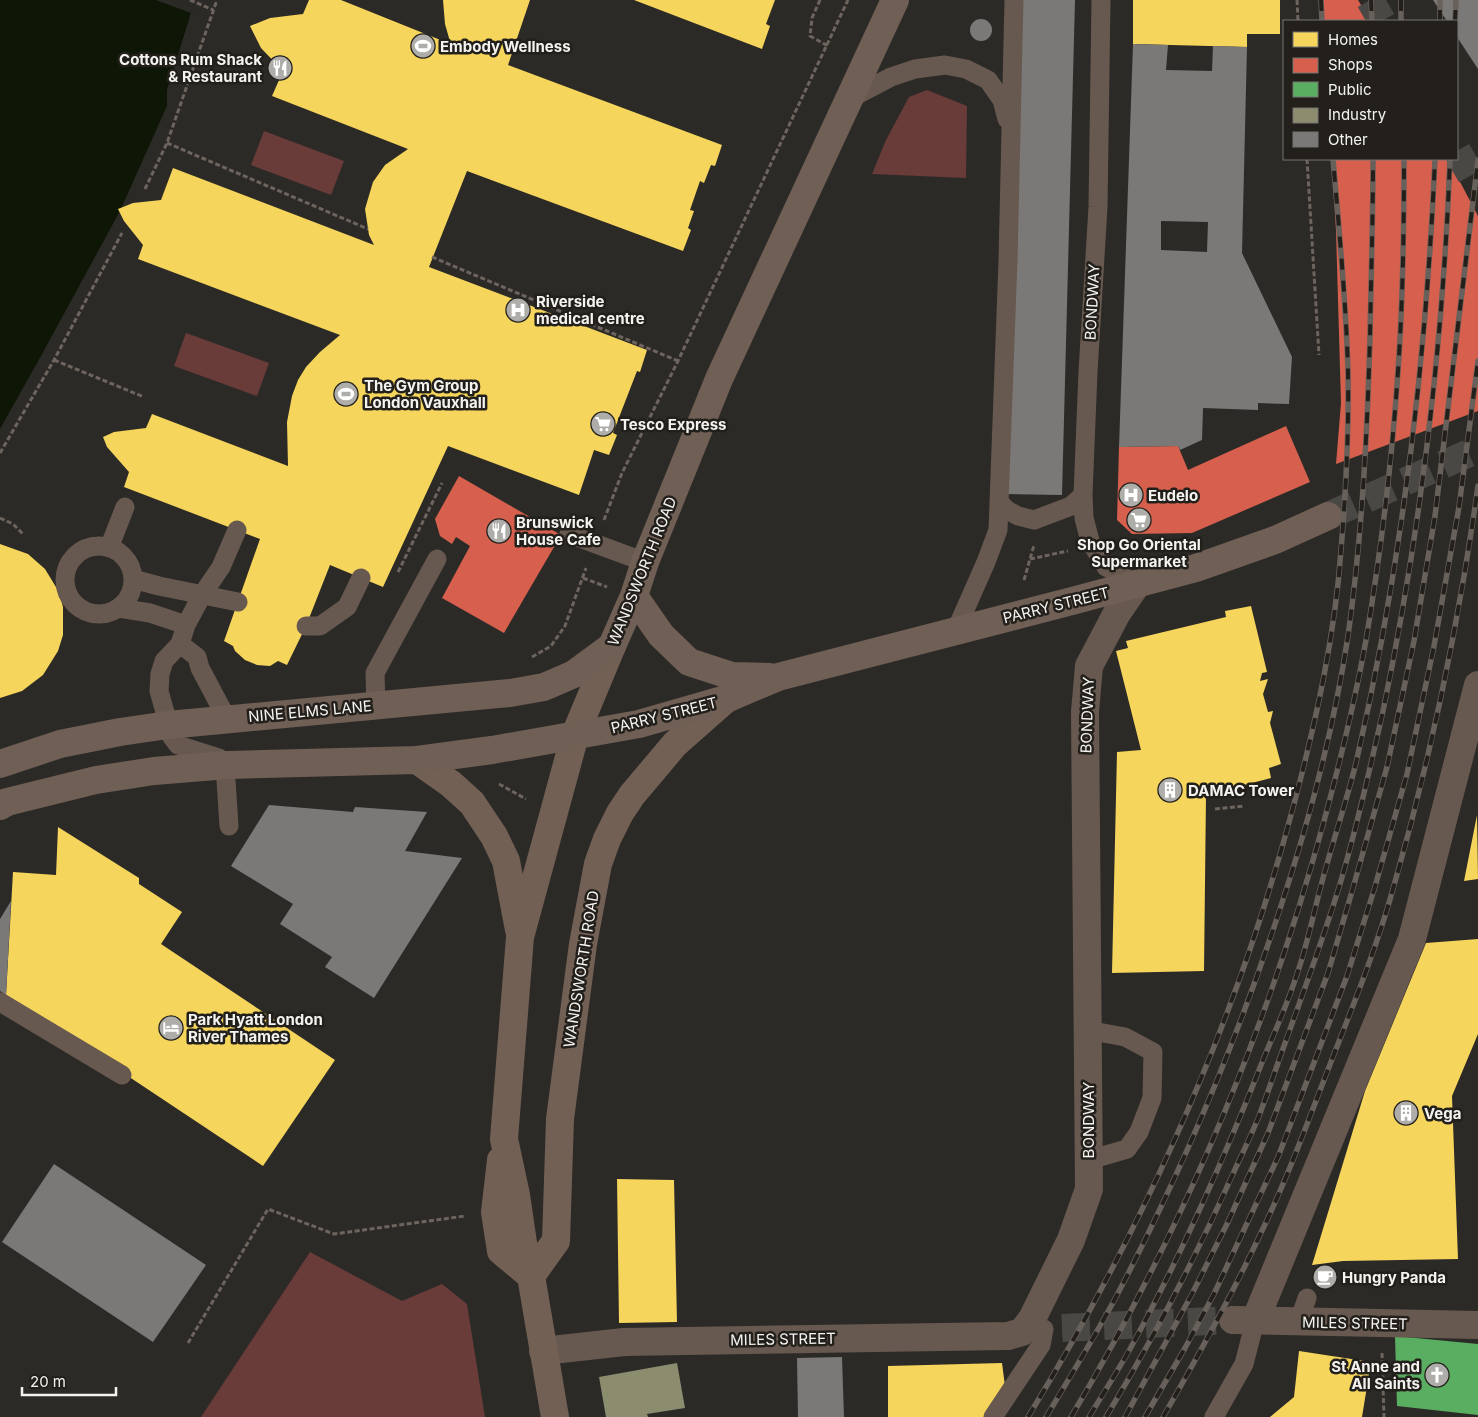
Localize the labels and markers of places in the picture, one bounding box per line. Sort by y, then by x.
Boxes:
sports icon: Embody Wellness [410,33,436,59]
place label: Embody Wellness [440,37,571,56]
place label: Cottons Rum Shack & Restaurant [119,50,262,86]
restaurant icon: Cottons Rum Shack & Restaurant [267,55,293,81]
place label: Riverside medical centre [536,292,645,328]
hospital icon: Riverside medical centre [505,297,531,323]
place label: The Gym Group London Vauxhall [364,376,486,412]
sports icon: The Gym Group London Vauxhall [333,381,359,407]
supermarket icon: Tesco Express [590,411,616,437]
place label: Tesco Express [620,415,727,434]
hospital icon: Eudelo [1118,482,1144,508]
place label: Eudelo [1148,486,1198,505]
supermarket icon: Shop Go Oriental Supermarket [1126,507,1152,533]
place label: Brunswick House Cafe [516,513,601,549]
restaurant icon: Brunswick House Cafe [486,518,512,544]
place label: Shop Go Oriental Supermarket [1077,535,1201,571]
building icon: DAMAC Tower [1157,777,1183,803]
place label: DAMAC Tower [1188,781,1294,800]
place label: Park Hyatt London River Thames [188,1010,323,1046]
hotel icon: Park Hyatt London River Thames [158,1015,184,1041]
building icon: Vega [1393,1100,1419,1126]
place label: Vega [1424,1104,1461,1123]
cafe icon: Hungry Panda [1312,1264,1338,1290]
place label: Hungry Panda [1342,1268,1446,1287]
place label: St Anne and All Saints [1331,1357,1420,1393]
church icon: St Anne and All Saints [1424,1362,1450,1388]

